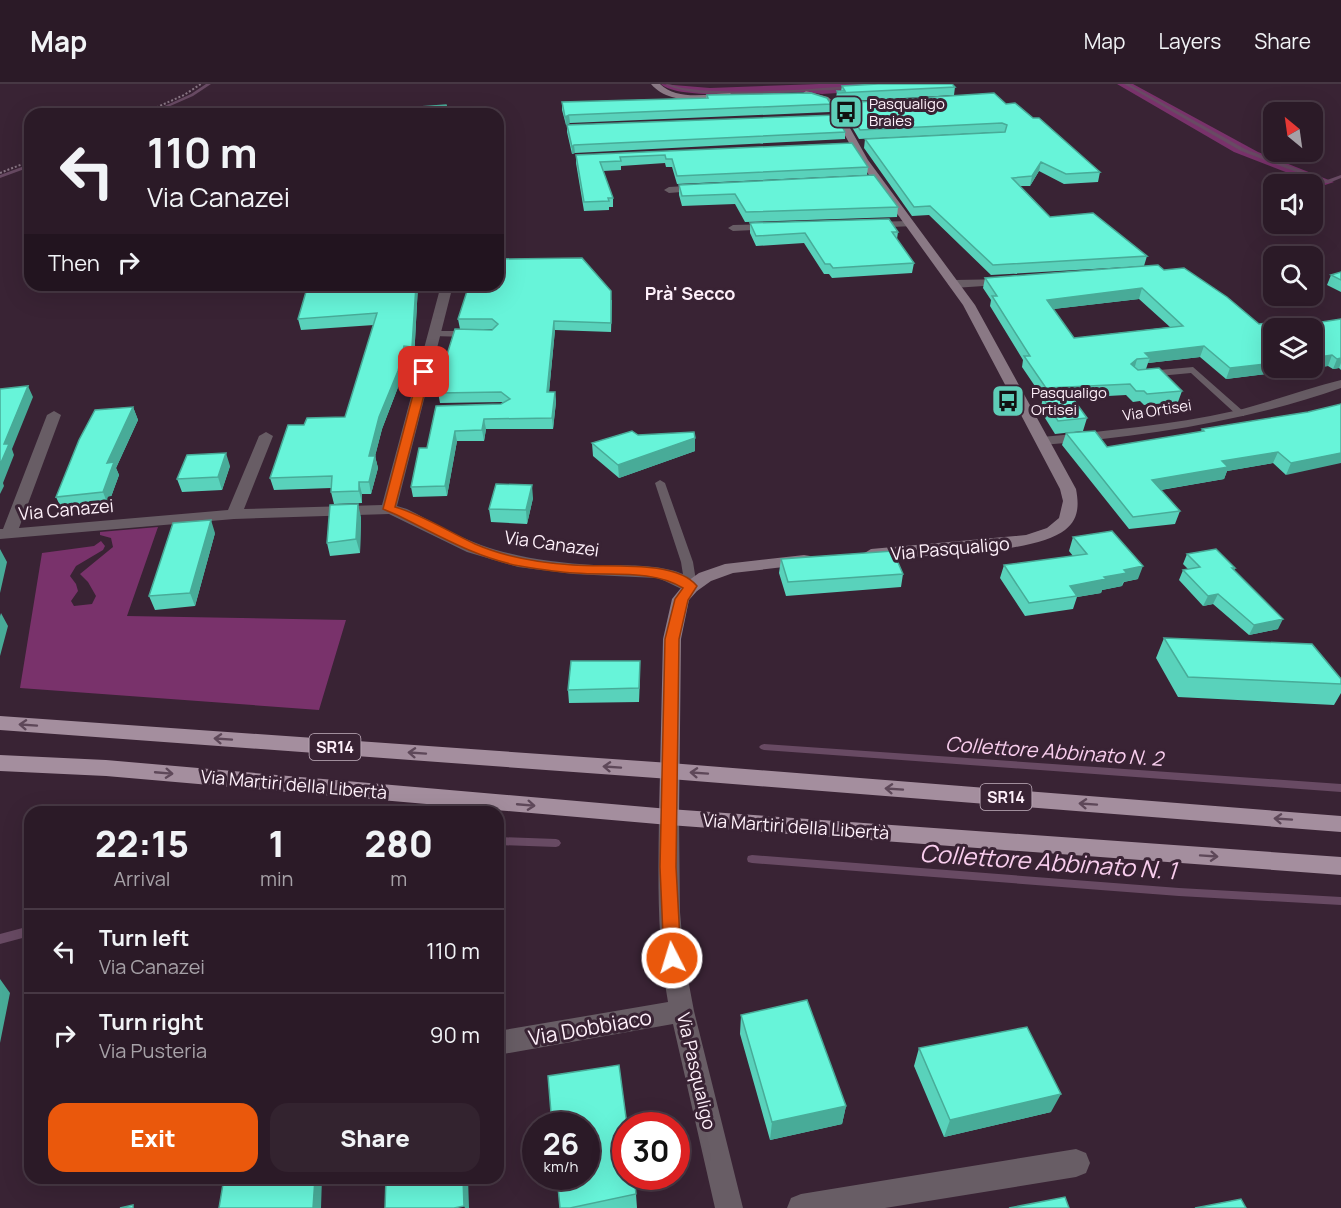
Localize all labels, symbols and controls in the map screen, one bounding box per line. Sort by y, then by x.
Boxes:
text: Map [30,22,87,60]
text: Map [1084,27,1125,55]
text: Layers [1158,27,1221,55]
text: Share [1254,27,1311,55]
place label: Pasqualigo Braies [869,93,945,131]
bus stop icon: Pasqualigo Braies [828,94,864,130]
north arrow [1263,102,1323,162]
map controls [1263,102,1323,378]
text: 110 m [147,123,258,181]
icon: left [48,132,126,210]
button: sound [1263,174,1323,234]
text: Via Canazei [147,178,290,215]
icon: right [112,246,145,279]
button: search [1263,246,1323,306]
text: Then [48,248,100,278]
district label: Prà' Secco [645,281,735,305]
button: layers [1263,318,1323,378]
pin [398,346,449,397]
icon: arrive [407,355,440,388]
place label: Pasqualigo Ortisei [1031,382,1107,420]
bus stop icon: Pasqualigo Ortisei [990,383,1026,419]
street label: Via Ortisei [1121,394,1193,426]
street label: Via Canazei [17,493,115,525]
street label: Via Canazei [503,524,601,562]
street label: Via Pasqualigo [890,531,1010,565]
one-way arrow [19,719,39,730]
water label: Collettore Abbinato N. 2 [944,730,1166,772]
one-way arrow [213,733,233,744]
road number: SR14 [310,734,360,760]
one-way arrow [408,747,428,758]
one-way arrow [602,761,622,772]
street label: Via Martiri della Libertà [200,764,388,804]
one-way arrow [154,768,174,779]
one-way arrow [690,768,710,779]
one-way arrow [884,783,904,794]
road number: SR14 [980,784,1032,810]
one-way arrow [1079,798,1099,809]
one-way arrow [515,799,535,810]
street label: Via Martiri della Libertà [702,808,890,844]
one-way arrow [1273,813,1293,824]
text: 22:15 [95,819,189,868]
text: 1 [269,819,285,868]
text: 280 [365,819,433,868]
water label: Collettore Abbinato N. 1 [918,836,1179,887]
one-way arrow [1199,851,1219,862]
text: Arrival [113,865,171,892]
text: min [260,865,293,892]
text: m [390,865,407,892]
text: Turn left [99,923,189,953]
position arrow [640,926,704,990]
icon: left [48,935,81,968]
text: 110 m [426,936,480,966]
text: Via Canazei [99,953,205,980]
street label: Via Dobbiaco [526,1002,654,1052]
text: Turn right [99,1007,204,1037]
street label: Via Pasqualigo [672,1010,722,1132]
icon: right [48,1019,81,1052]
text: 90 m [430,1020,480,1050]
text: Via Pusteria [99,1037,207,1064]
button: Exit [48,1103,258,1172]
button: Share [270,1103,480,1172]
speed limit sign: 30 [612,1112,690,1190]
text: 26 [543,1123,579,1164]
text: km/h [544,1156,578,1177]

